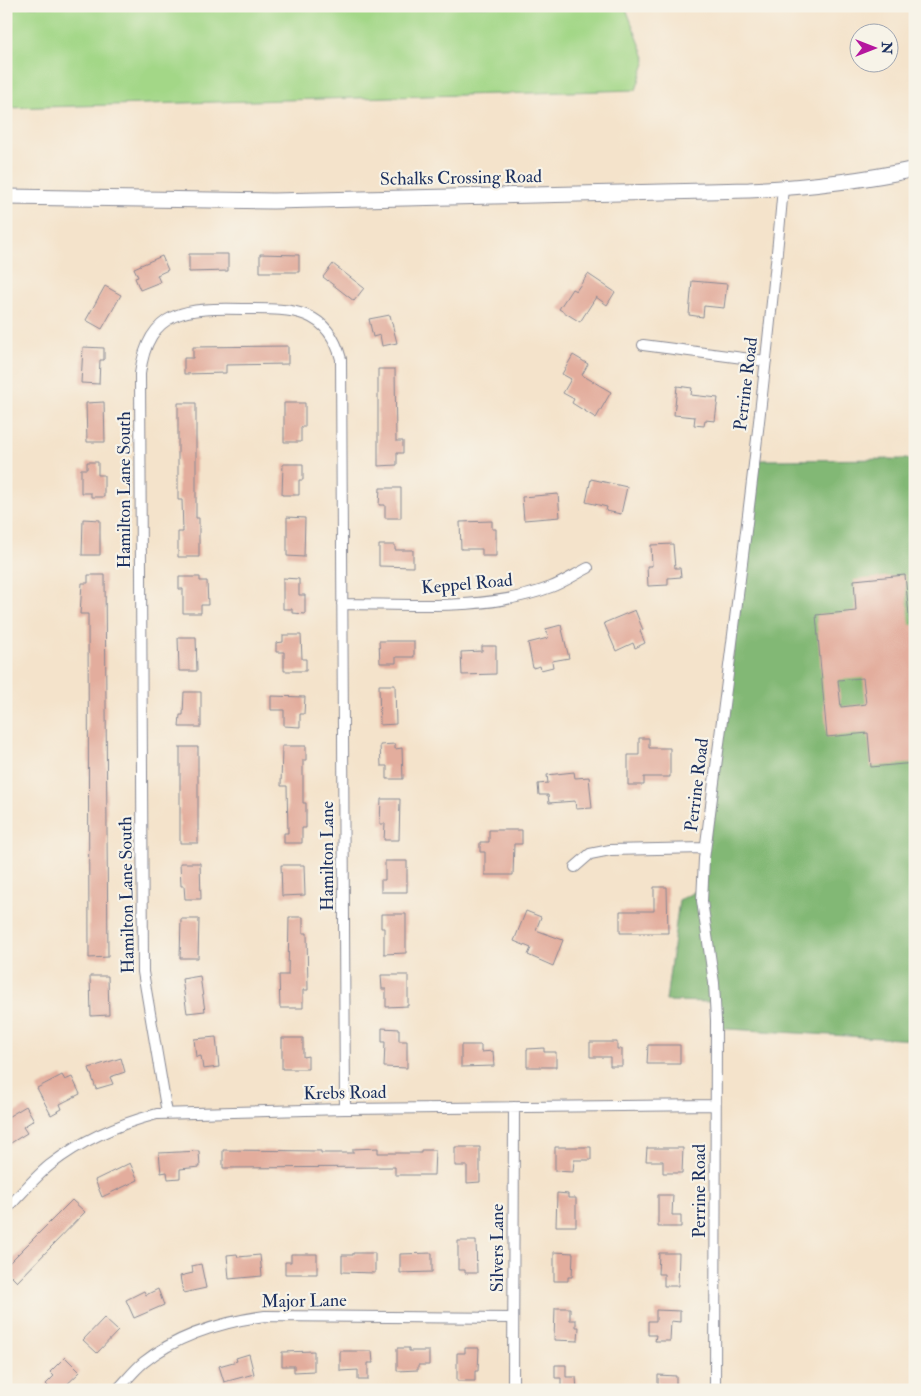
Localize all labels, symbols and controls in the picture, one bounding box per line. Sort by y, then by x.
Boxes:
north arrow [848,22,898,72]
text: N [878,41,895,55]
street label: Schalks Crossing Road [380,165,542,191]
street label: Perrine Road [729,336,763,432]
street label: Hamilton Lane South [113,411,136,569]
street label: Keppel Road [420,569,514,599]
street label: Perrine Road [680,737,714,833]
street label: Hamilton Lane [316,800,339,911]
street label: Hamilton Lane South [114,816,140,974]
street label: Krebs Road [303,1081,387,1105]
street label: Perrine Road [688,1144,711,1238]
street label: Silvers Lane [486,1203,509,1292]
street label: Major Lane [261,1289,347,1313]

